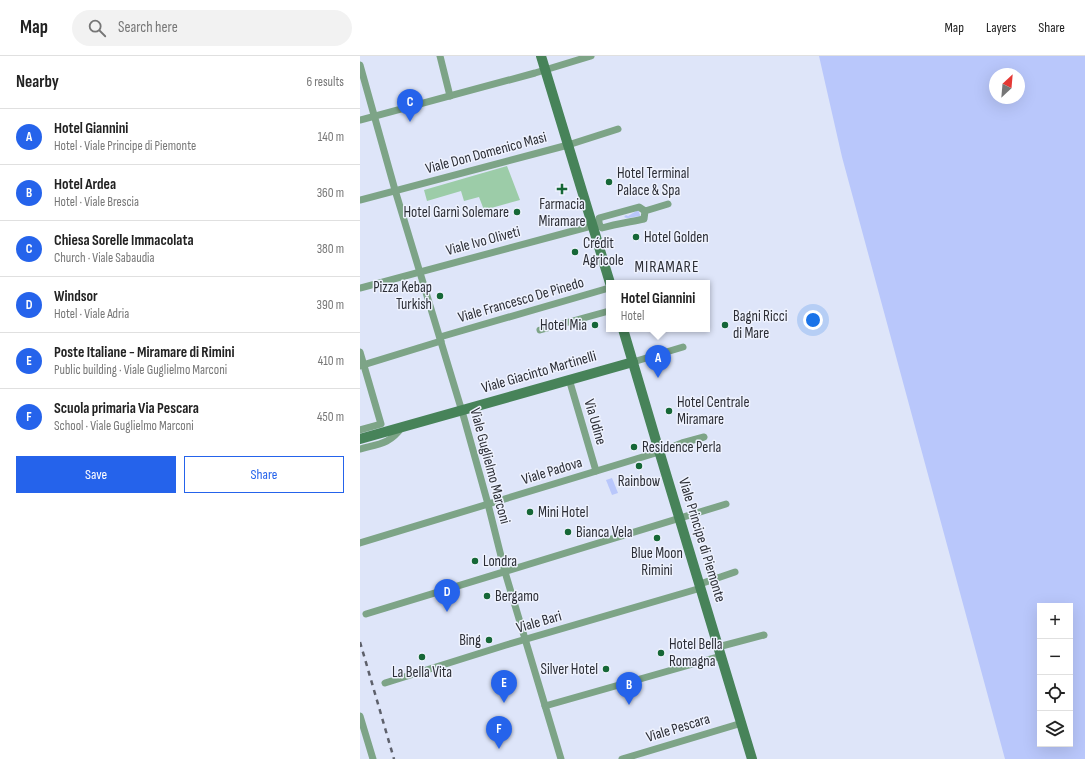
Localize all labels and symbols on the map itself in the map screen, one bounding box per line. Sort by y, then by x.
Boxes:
north arrow [989,68,1025,104]
pin: C [397,89,423,122]
street label: Viale Don Domenico Masi [423,128,549,178]
place label: Hotel Terminal Palace & Spa [617,164,689,200]
marker: Hotel Terminal Palace & Spa [604,177,614,187]
marker: Farmacia Miramare [557,184,567,194]
place label: Farmacia Miramare [538,195,586,231]
place label: Hotel Garnì Solemare [403,203,509,222]
marker: Hotel Garnì Solemare [512,207,522,217]
street label: Viale Ivo Oliveti [444,222,522,260]
place label: Hotel Golden [644,228,709,247]
marker: Hotel Golden [631,232,641,242]
place label: Crédit Agricole [582,234,624,270]
marker: Crédit Agricole [570,247,580,257]
district label: MIRAMARE [634,258,700,277]
street label: Viale Francesco De Pinedo [456,273,586,327]
place label: Pizza Kebap Turkish [373,278,432,314]
marker: Pizza Kebap Turkish [435,291,445,301]
place label: Bagni Ricci di Mare [733,307,788,343]
your location [803,310,823,330]
place label: Hotel Mia [540,316,587,335]
marker: Hotel Mia [590,320,600,330]
marker: Bagni Ricci di Mare [720,320,730,330]
pin: A [645,345,671,378]
street label: Viale Giacinto Martinelli [479,346,599,397]
place label: Hotel Centrale Miramare [677,393,749,429]
street label: Via Udine [579,397,611,447]
street label: Viale Guglielmo Marconi [465,406,515,526]
marker: Hotel Centrale Miramare [664,406,674,416]
place label: Residence Perla [642,438,721,457]
marker: Residence Perla [629,442,639,452]
street label: Viale Padova [520,453,585,489]
marker: Rainbow [634,461,644,471]
place label: Rainbow [618,472,661,491]
street label: Viale Principe di Piemonte [674,475,730,605]
place label: Mini Hotel [538,503,588,522]
marker: Mini Hotel [525,507,535,517]
place label: Bianca Vela [576,523,633,542]
marker: Bianca Vela [563,527,573,537]
marker: Blue Moon Rimini [652,533,662,543]
place label: Blue Moon Rimini [631,544,683,580]
place label: Londra [483,552,517,571]
marker: Londra [470,556,480,566]
pin: D [434,579,460,612]
place label: Bergamo [495,587,539,606]
marker: Bergamo [482,591,492,601]
street label: Viale Bari [514,606,564,637]
place label: Bing [459,631,481,650]
marker: Bing [484,635,494,645]
place label: Hotel Bella Romagna [669,635,723,671]
marker: Hotel Bella Romagna [656,648,666,658]
marker: La Bella Vita [417,652,427,662]
place label: Silver Hotel [540,660,598,679]
place label: La Bella Vita [392,663,452,682]
marker: Silver Hotel [601,664,611,674]
pin: E [491,670,517,703]
pin: B [616,672,642,705]
street label: Viale Pescara [644,709,712,747]
pin: F [486,716,512,749]

